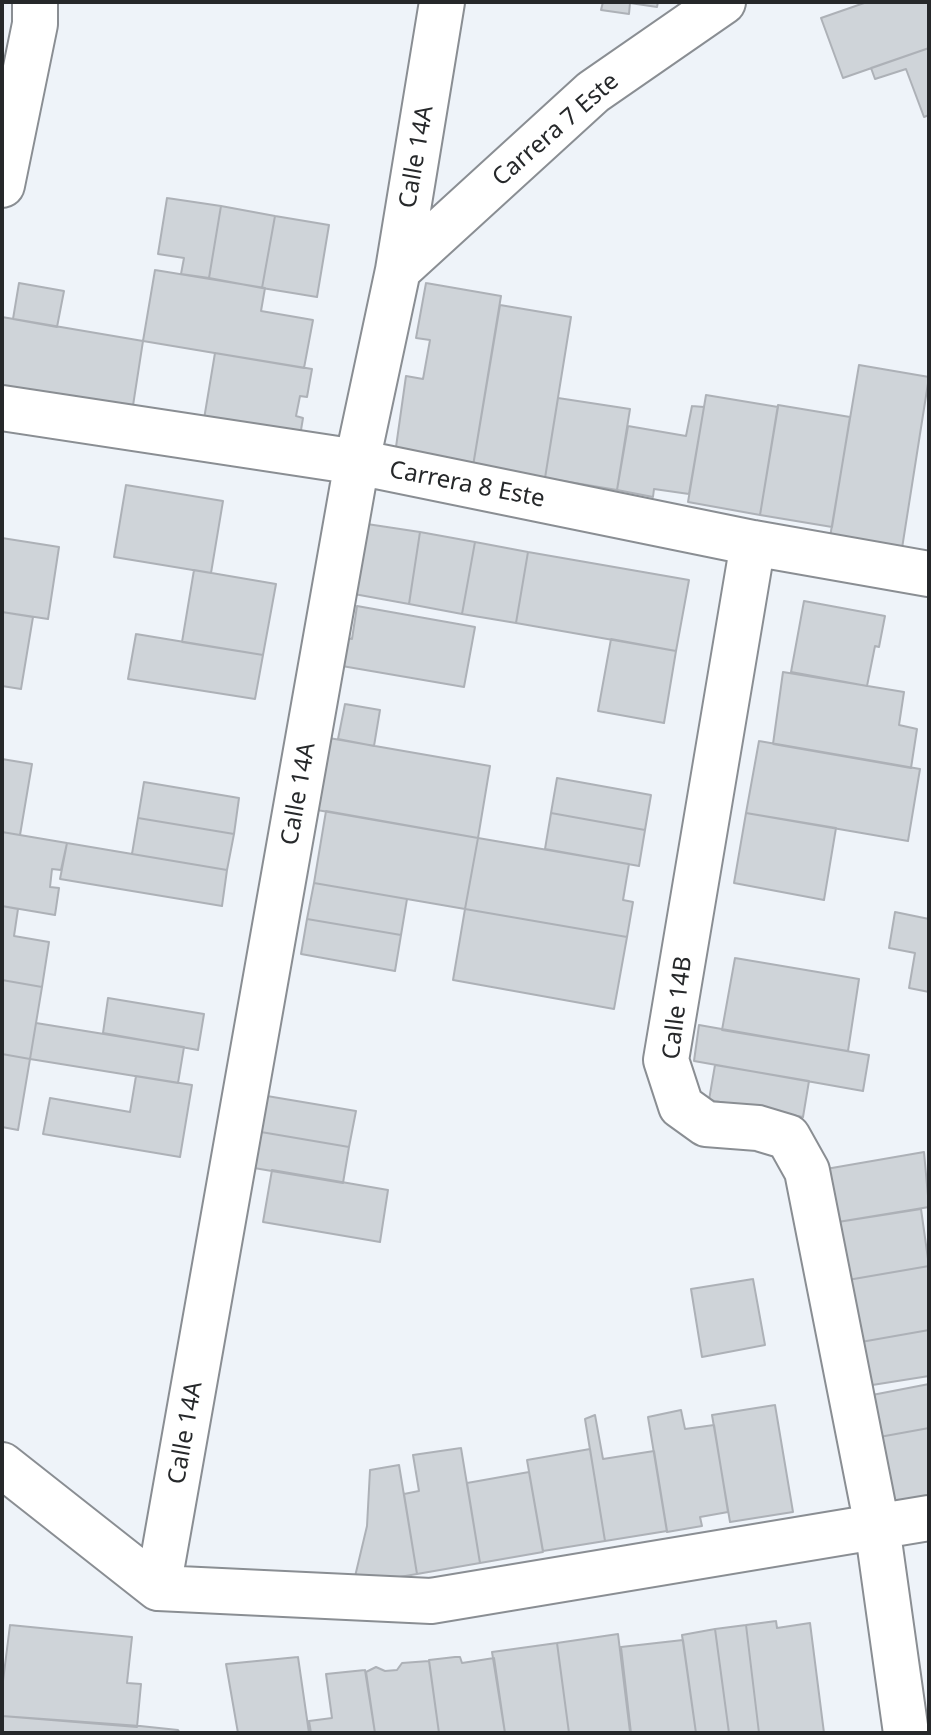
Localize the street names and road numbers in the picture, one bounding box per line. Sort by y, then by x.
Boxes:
street label: Carrera 7 Este [487,67,625,193]
street label: Calle 14A [394,103,440,211]
street label: Carrera 8 Este [387,456,547,514]
street label: Calle 14A [276,740,322,848]
street label: Calle 14B [657,955,699,1061]
street label: Calle 14A [163,1379,209,1487]

